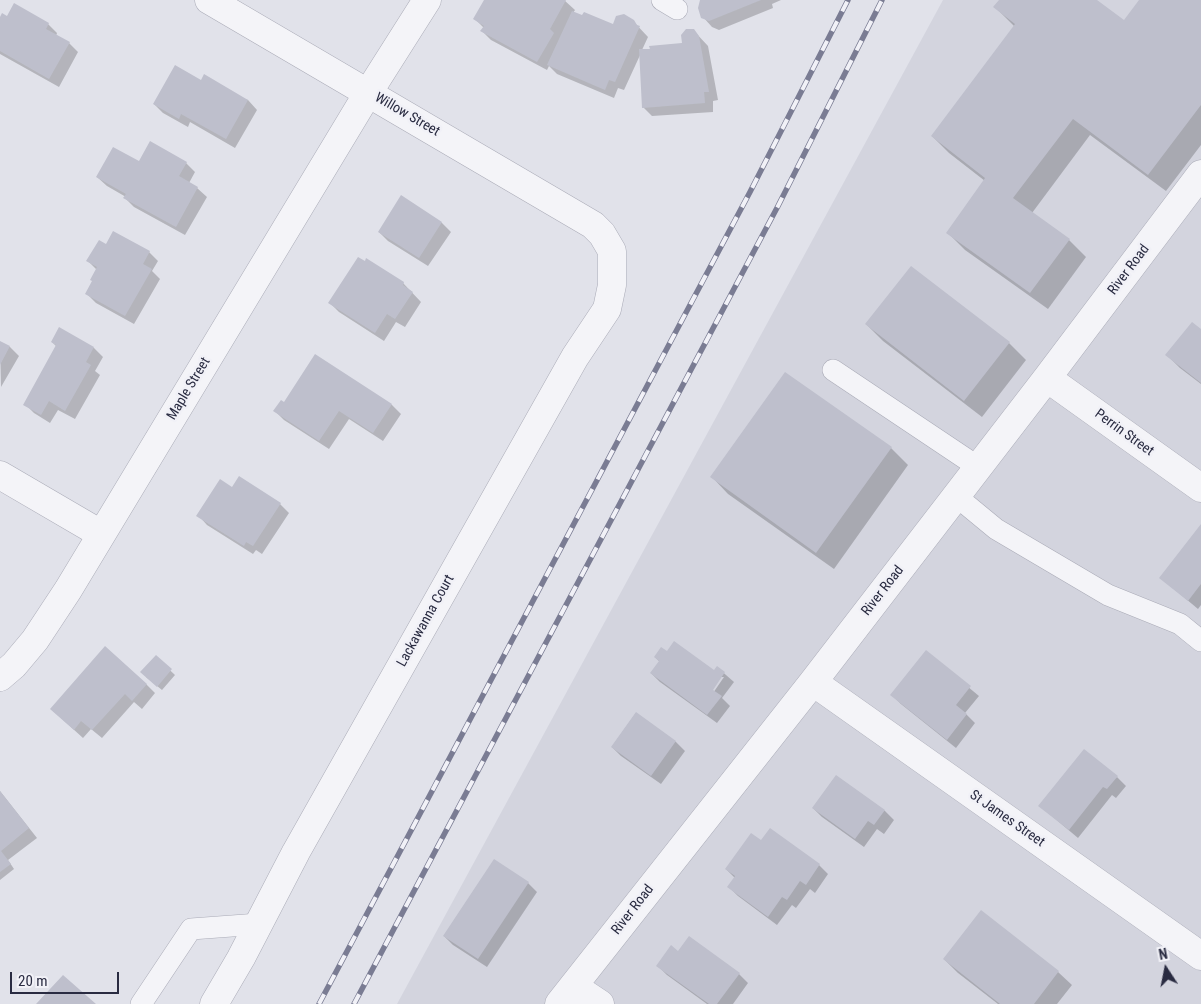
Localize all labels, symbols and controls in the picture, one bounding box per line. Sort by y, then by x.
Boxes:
street label: Willow Street [371,90,443,140]
street label: River Road [1105,242,1153,298]
street label: Maple Street [164,355,214,423]
street label: Perrin Street [1091,406,1157,460]
street label: River Road [858,563,908,619]
street label: Lackawanna Court [394,572,458,670]
street label: St James Street [966,787,1048,851]
street label: River Road [608,882,658,938]
north arrow [1141,944,1191,994]
text: N [1157,946,1169,963]
scale bar [12,962,121,994]
text: 20 m [18,972,48,990]

